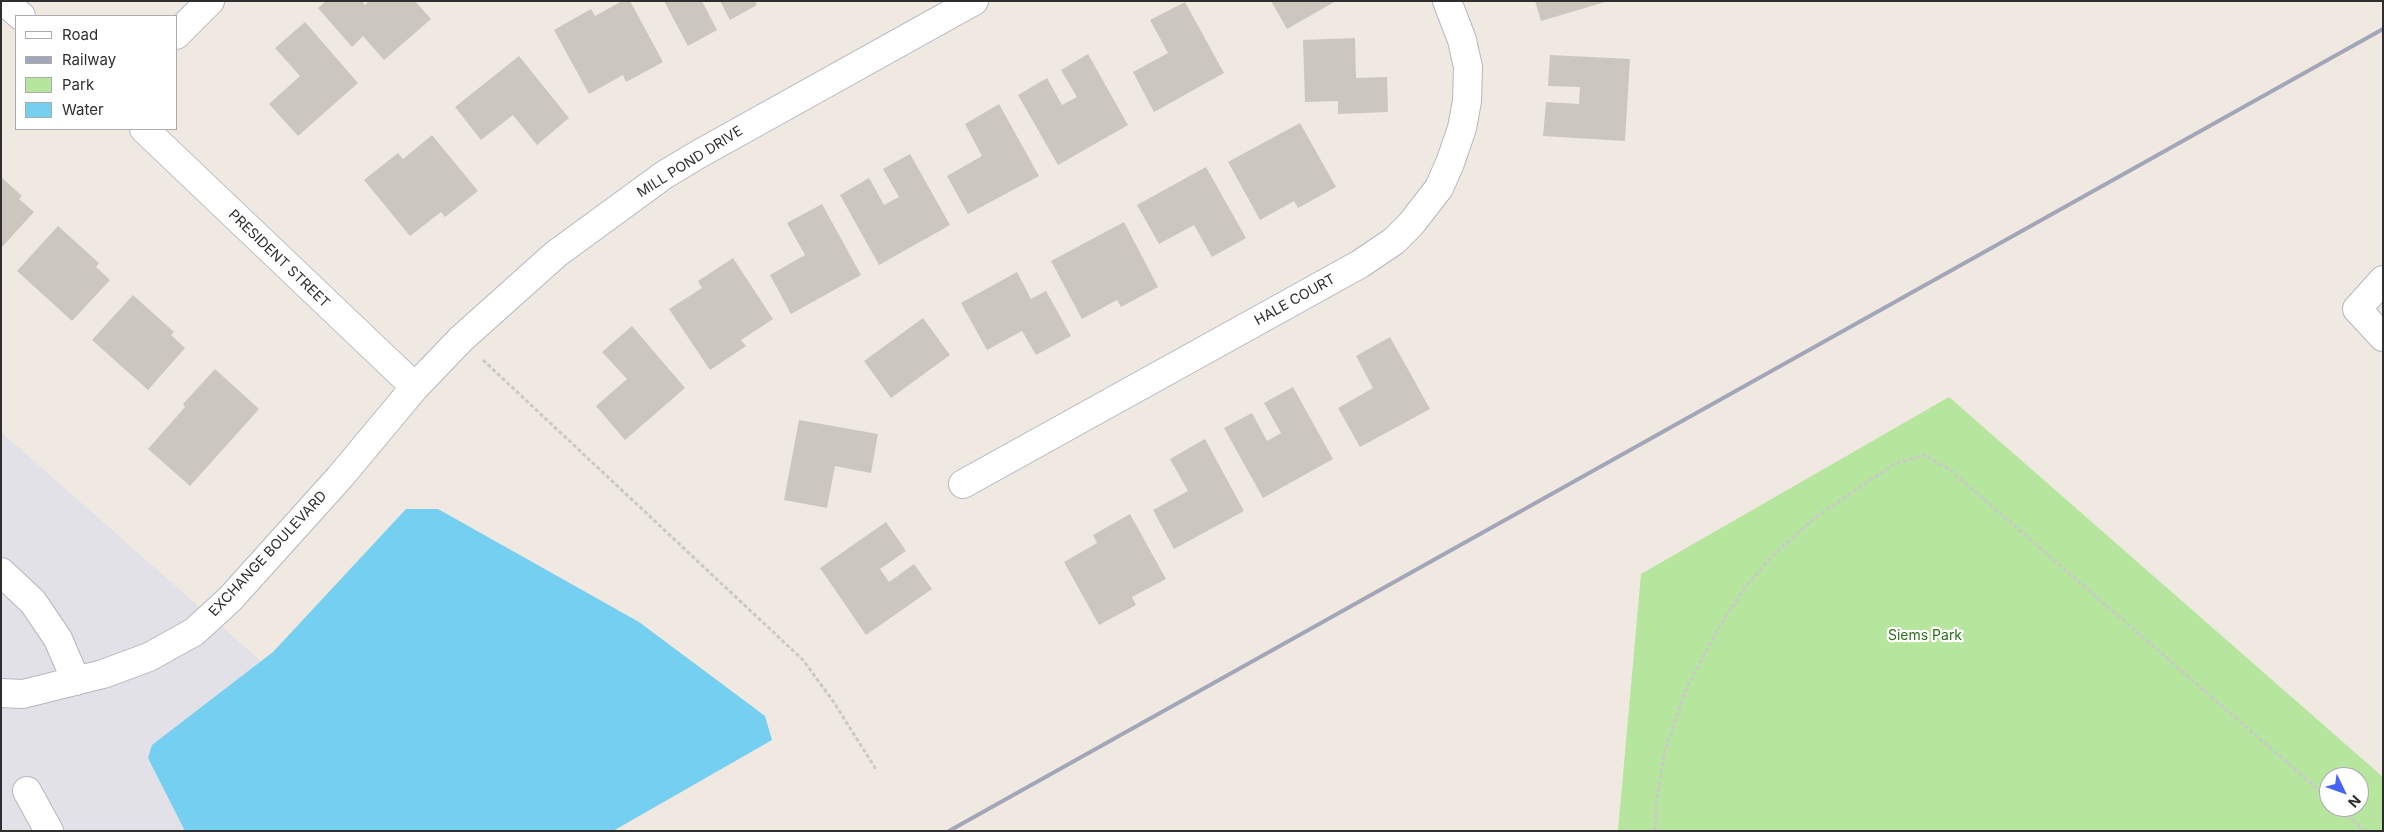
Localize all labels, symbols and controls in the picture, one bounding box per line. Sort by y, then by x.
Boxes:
legend [15,15,178,130]
text: Road [62,25,98,44]
text: Railway [62,50,116,69]
text: Park [62,75,94,94]
text: Water [62,100,104,119]
street label: MILL POND DRIVE [634,123,746,201]
street label: PRESIDENT STREET [225,206,333,312]
street label: HALE COURT [1252,271,1338,329]
street label: EXCHANGE BOULEVARD [206,488,330,620]
park label: Siems Park [1888,628,1962,644]
north arrow [2319,767,2369,817]
text: N [2345,792,2365,811]

